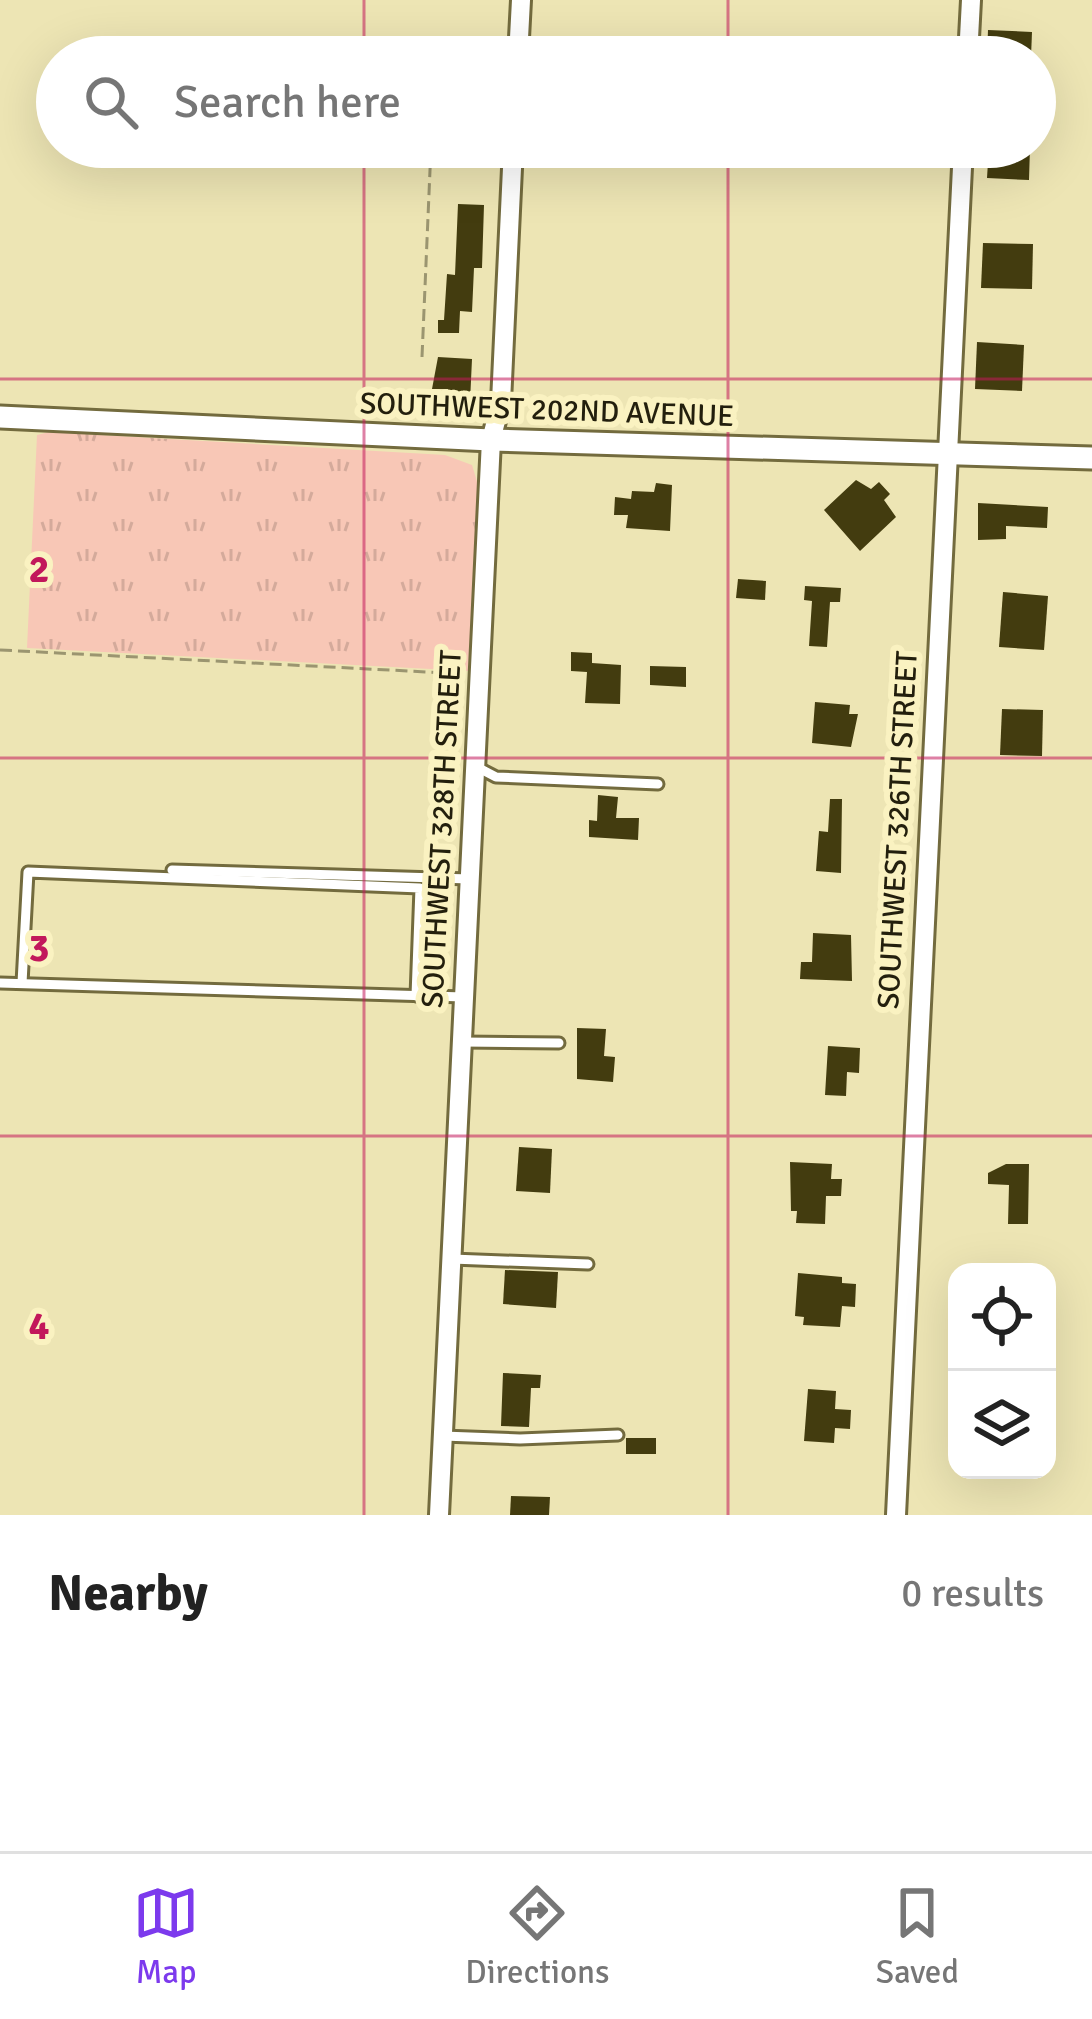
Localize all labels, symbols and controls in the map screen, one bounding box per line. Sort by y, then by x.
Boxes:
search box [36,36,1056,168]
icon: search [78,69,144,135]
text: Search here [174,75,401,130]
street label: SOUTHWEST 202ND AVENUE [359,385,735,435]
text: 2 [28,545,50,593]
street label: SOUTHWEST 328TH STREET [414,649,470,1009]
street label: SOUTHWEST 326TH STREET [870,650,926,1010]
text: 3 [28,924,50,972]
map controls [948,1263,1056,1479]
button: locate [948,1263,1056,1371]
text: 4 [28,1302,50,1350]
button: layers [948,1371,1056,1479]
text: Nearby [48,1562,208,1625]
text: 0 results [901,1569,1044,1617]
tab: Map [133,1880,199,1993]
tab: Directions [465,1880,610,1993]
tab: Saved [876,1880,959,1993]

